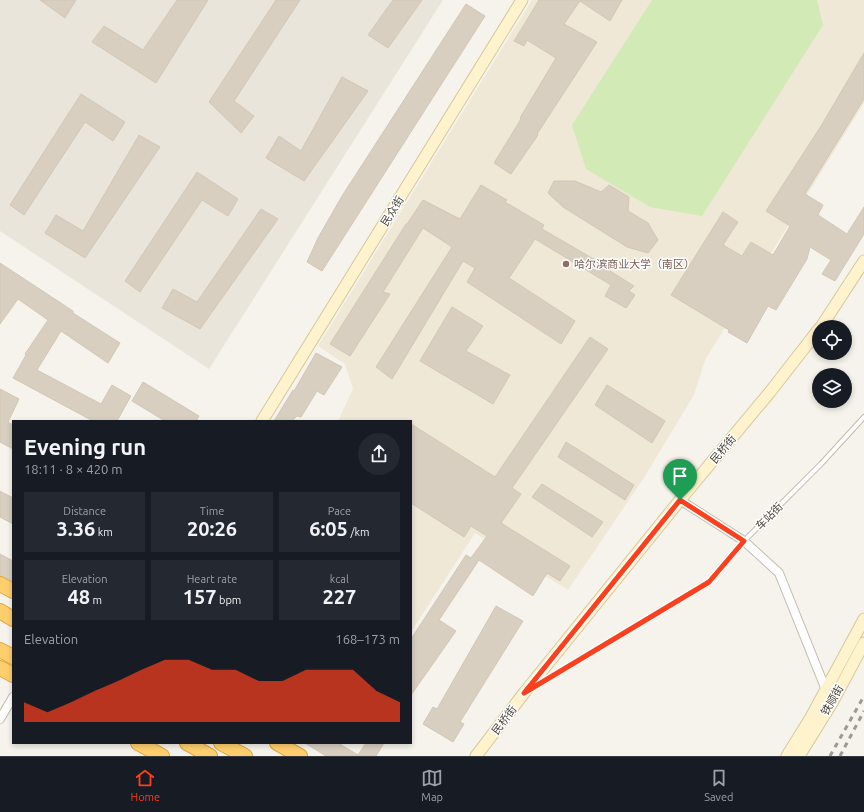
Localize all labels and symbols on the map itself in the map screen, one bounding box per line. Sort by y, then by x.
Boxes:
street label: 民众街 [378,194,406,228]
place label: 哈尔滨商业大学（南区） [574,258,695,270]
marker: 哈尔滨商业大学（南区） [561,259,571,269]
street label: 民桥街 [708,433,738,465]
pin [663,459,697,500]
street label: 车站街 [753,500,785,532]
street label: 铁顺街 [819,683,845,717]
street label: 民桥街 [489,703,519,737]

